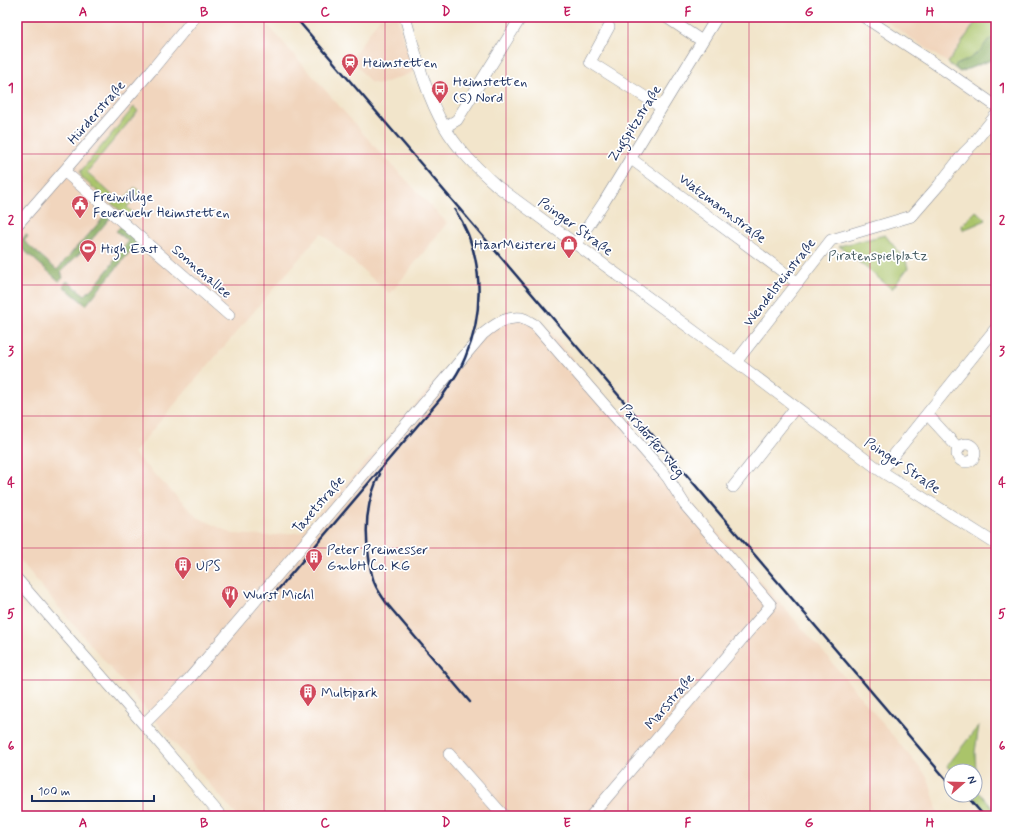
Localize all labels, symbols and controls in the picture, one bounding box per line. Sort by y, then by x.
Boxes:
text: A [79,4,87,21]
text: B [200,4,209,21]
text: C [320,4,330,21]
text: D [442,4,451,21]
text: E [563,4,571,21]
text: F [685,4,692,21]
text: G [805,4,814,21]
text: H [926,4,935,21]
station icon: Heimstetten [340,52,360,77]
place label: Heimstetten [363,54,437,72]
place label: Heimstetten (S) Nord [453,73,527,107]
street label: Hürderstraße [64,77,130,148]
bus stop icon: Heimstetten (S) Nord [430,79,450,104]
text: 1 [8,80,14,97]
text: 1 [999,80,1005,97]
street label: Zugspitzstraße [604,82,667,166]
street label: Watzmannstraße [675,170,770,248]
place label: Freiwillige Feuerwehr Heimstetten [93,188,229,222]
public building icon: Freiwillige Feuerwehr Heimstetten [70,194,90,219]
street label: Poinger Straße [534,194,617,261]
text: 2 [8,212,15,229]
text: 2 [999,212,1006,229]
shop icon: HaarMeisterei [559,234,579,259]
street label: Wendelsteinstraße [740,235,820,331]
place label: HaarMeisterei [474,236,556,254]
sports icon: High East [78,238,98,263]
place label: High East [101,240,158,260]
street label: Sonnenallee [168,241,235,303]
park label: Piratenspielplatz [828,247,928,265]
text: 3 [8,343,14,360]
text: 3 [999,343,1005,360]
street label: Parsdorfer Weg [615,400,688,482]
street label: Poinger Straße [860,434,944,499]
street label: Taxetstraße [289,472,349,537]
text: 4 [7,475,15,492]
text: 4 [998,475,1006,492]
place label: Peter Preimesser GmbH Co. KG [327,541,428,575]
building icon: Peter Preimesser GmbH Co. KG [304,547,324,572]
building icon: UPS [173,555,193,580]
place label: UPS [196,557,221,575]
restaurant icon: Wurst Michl [220,584,240,609]
place label: Wurst Michl [243,586,314,604]
text: 5 [7,606,15,623]
text: 5 [998,606,1006,623]
street label: Marsstraße [641,670,699,734]
building icon: Multipark [298,682,318,707]
place label: Multipark [321,684,378,702]
text: 6 [8,738,15,755]
text: 6 [999,738,1006,755]
north arrow [943,763,983,803]
text: N [964,774,979,786]
scale bar [32,777,154,803]
text: 100 m [38,784,70,800]
text: A [79,815,87,832]
text: B [200,815,209,832]
text: C [320,815,330,832]
text: D [442,815,451,832]
text: E [563,815,571,832]
text: F [685,815,692,832]
text: G [805,815,814,832]
text: H [926,815,935,832]

